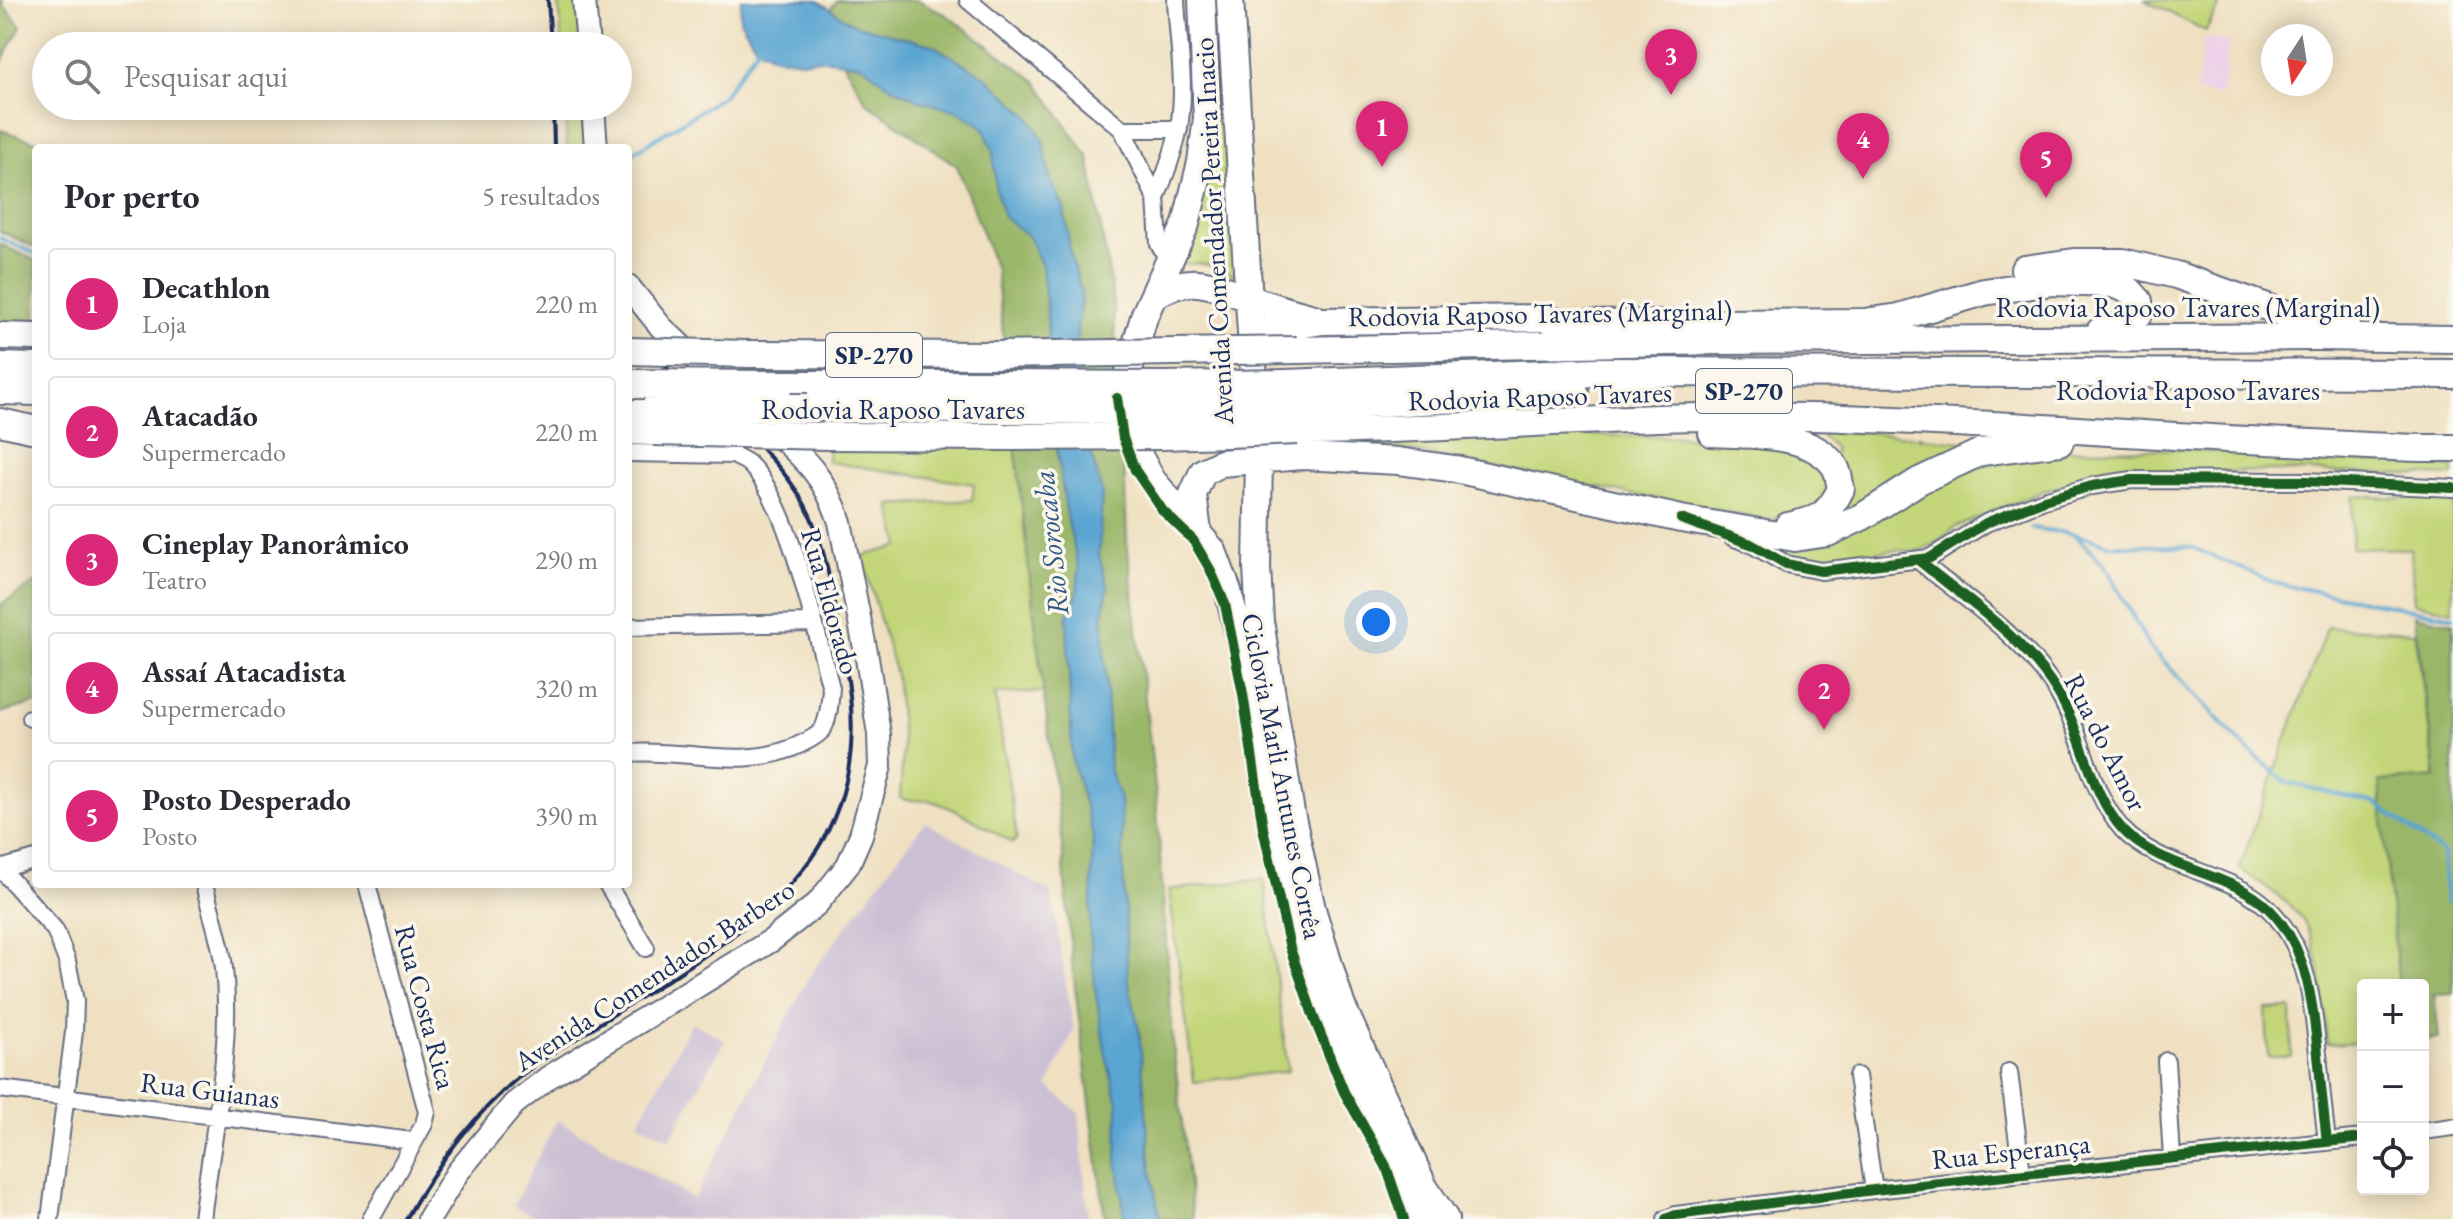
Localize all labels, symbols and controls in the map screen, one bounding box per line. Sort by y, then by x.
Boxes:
north arrow [2261,24,2333,96]
pin: 3 [1645,29,1697,95]
search box [32,32,632,120]
street label: Avenida Comendador Pereira Inacio [1185,36,1241,427]
icon: search [60,54,104,98]
text: Pesquisar aqui [124,57,288,96]
pin: 1 [1356,101,1408,167]
pin: 4 [1837,113,1889,179]
pin: 5 [2020,132,2072,198]
text: Por perto [64,174,200,218]
text: 5 resultados [482,179,600,213]
text: Decathlon [142,268,271,307]
text: 1 [85,287,99,321]
text: 220 m [535,287,598,321]
street label: Rodovia Raposo Tavares (Marginal) [1996,289,2380,325]
street label: Rodovia Raposo Tavares (Marginal) [1348,292,1732,334]
text: Loja [142,307,186,341]
road number: SP-270 [826,333,922,377]
road number: SP-270 [1696,369,1792,413]
street label: Rodovia Raposo Tavares [2056,372,2320,408]
street label: Rodovia Raposo Tavares [1407,373,1673,419]
street label: Rodovia Raposo Tavares [761,391,1025,427]
text: Atacadão [142,396,258,435]
text: 2 [85,415,99,449]
text: 220 m [535,415,598,449]
text: Supermercado [142,435,286,469]
water label: Rio Sorocaba [1023,468,1078,618]
text: Cineplay Panorâmico [142,524,409,563]
street label: Rua Eldorado [793,524,869,678]
text: 3 [85,543,99,577]
text: 290 m [535,543,598,577]
text: Teatro [142,563,207,597]
your location [1356,602,1396,642]
street label: Ciclovia Marli Antunes Corrêa [1234,610,1332,943]
text: Assaí Atacadista [142,652,346,691]
pin: 2 [1798,664,1850,730]
street label: Rua do Amor [2056,667,2156,817]
text: 4 [85,671,99,705]
text: 320 m [535,671,598,705]
text: Supermercado [142,691,286,725]
text: Posto Desperado [142,780,351,819]
text: 5 [85,799,99,833]
text: 390 m [535,799,598,833]
text: Posto [142,819,197,853]
street label: Avenida Comendador Barbero [506,871,801,1080]
street label: Rua Costa Rica [387,921,465,1094]
map controls [2357,979,2429,1195]
button: + [2357,979,2429,1051]
button: − [2357,1051,2429,1123]
street label: Rua Guianas [138,1064,282,1116]
button: locate [2357,1123,2429,1195]
street label: Rua Esperança [1930,1125,2093,1177]

